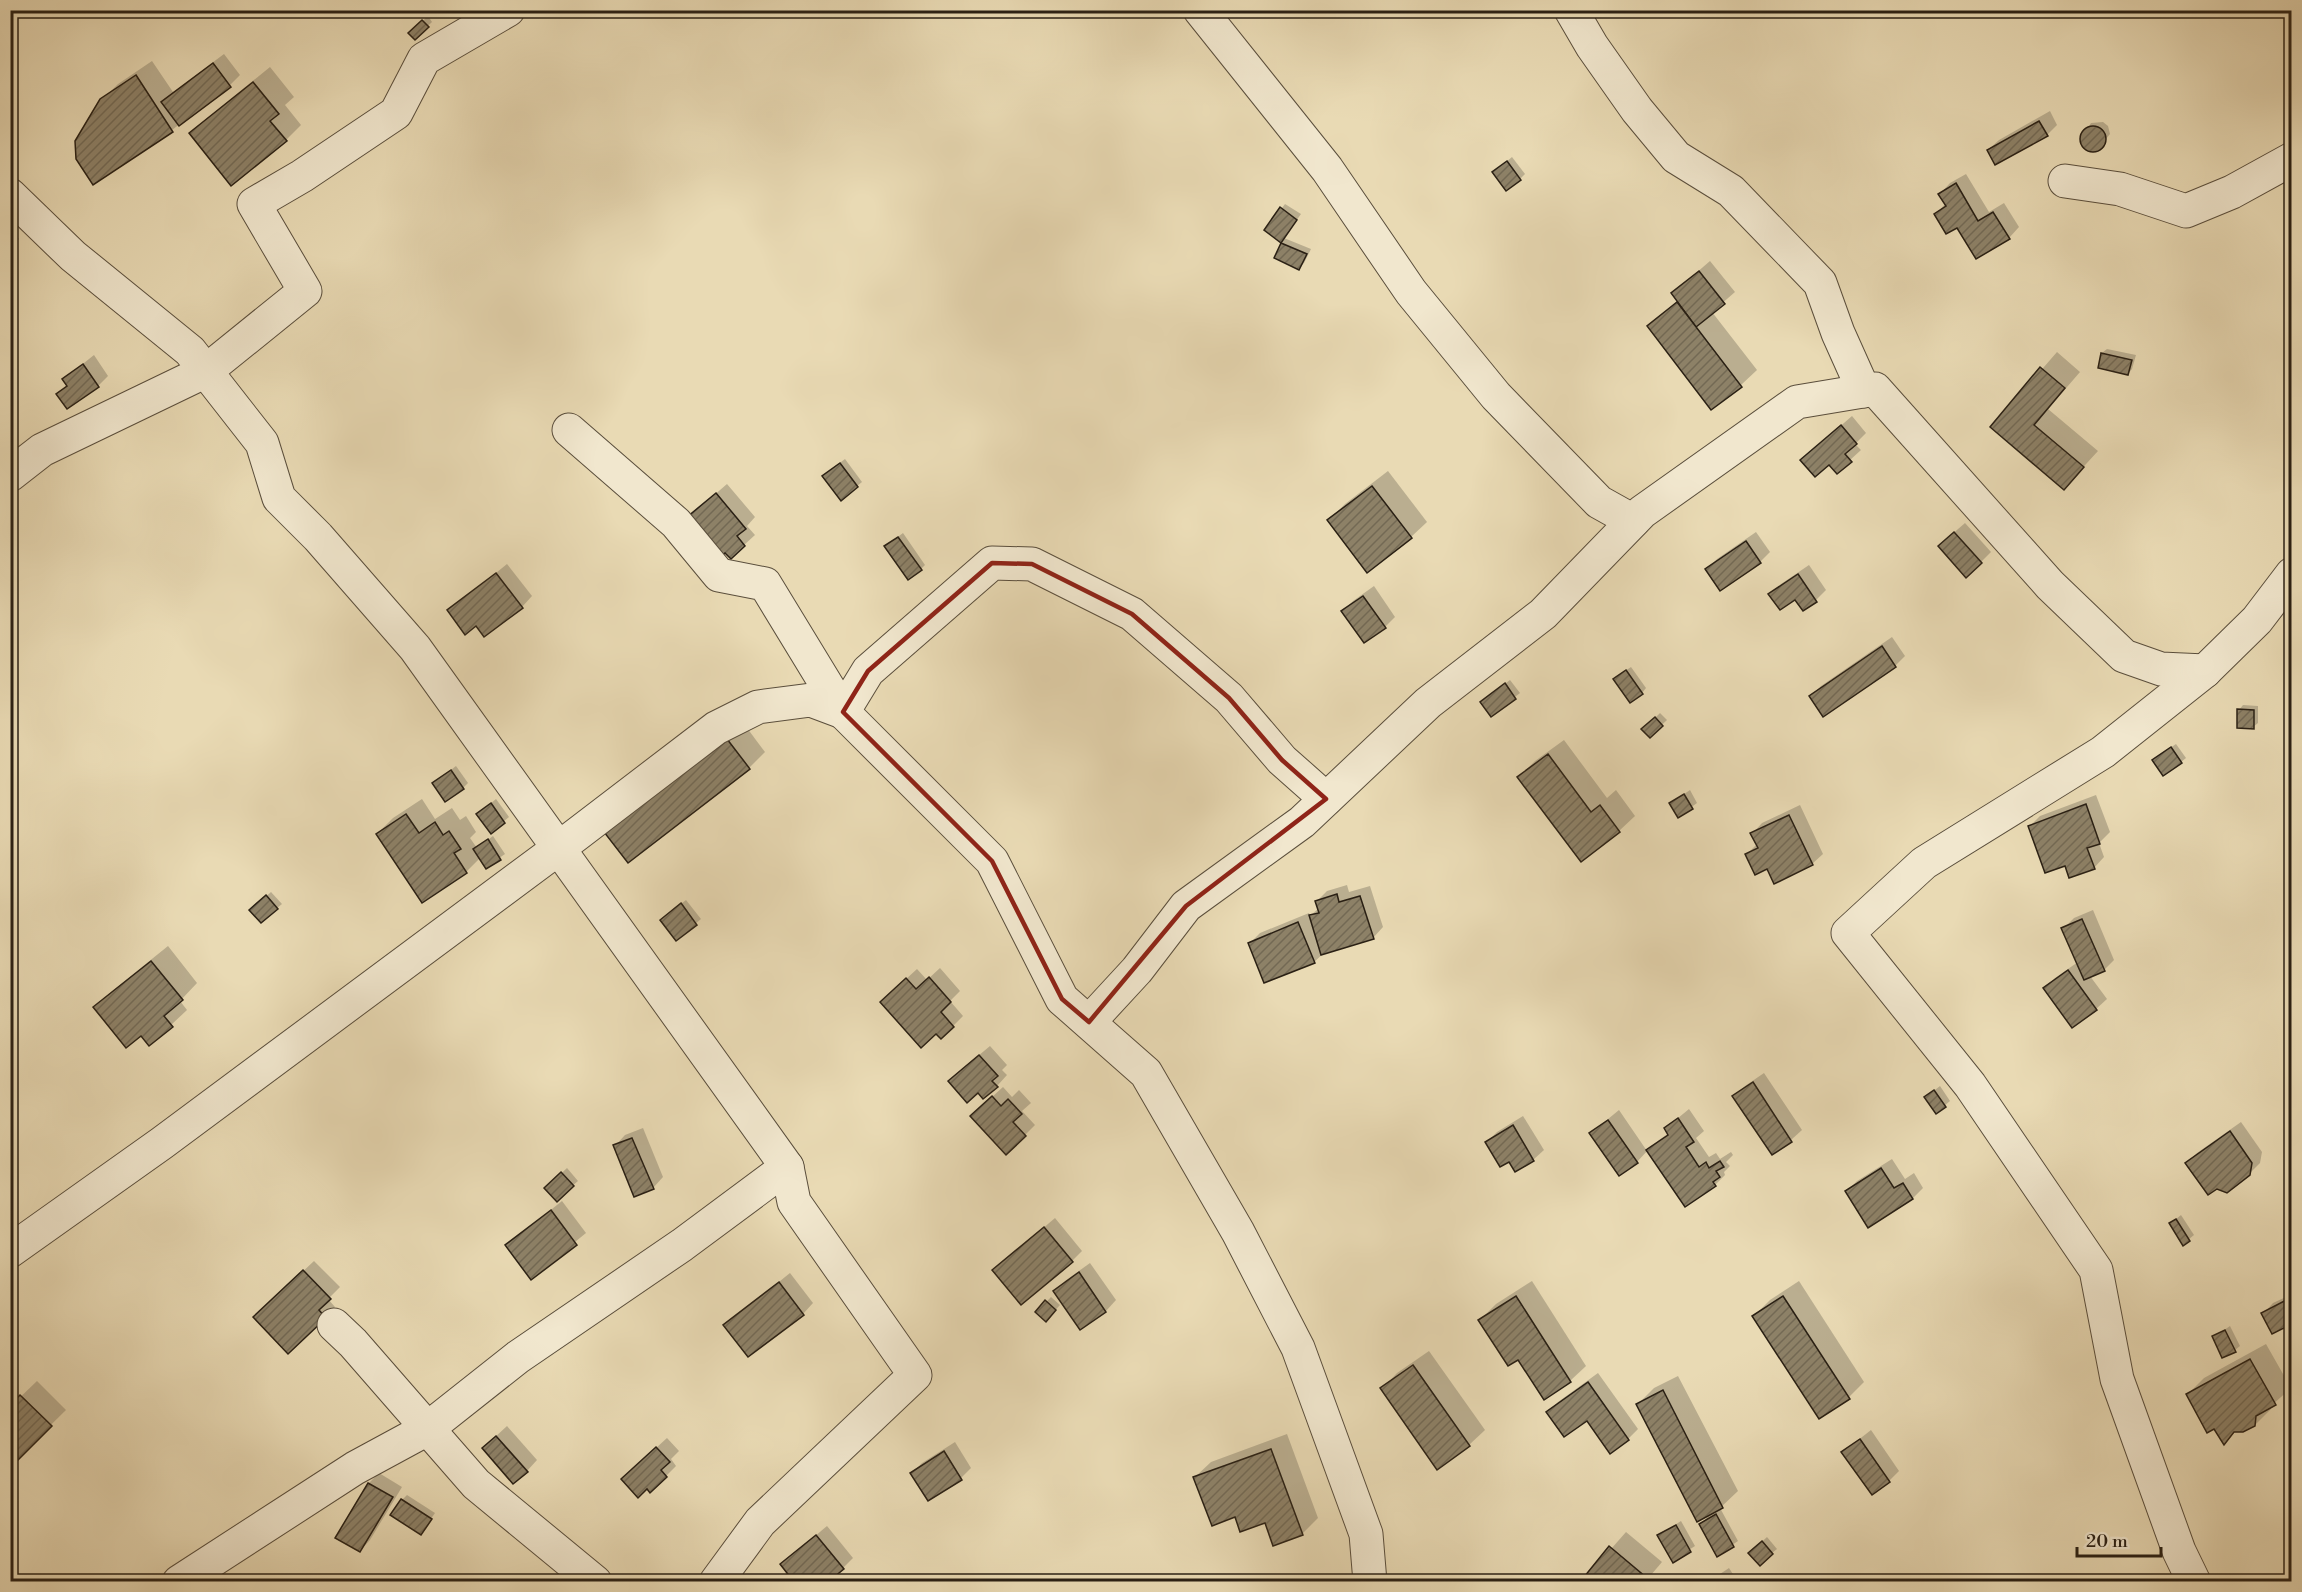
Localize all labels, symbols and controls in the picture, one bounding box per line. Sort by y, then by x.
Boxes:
scale bar [2077,1520,2161,1558]
text: 20 m [2086,1530,2128,1553]

